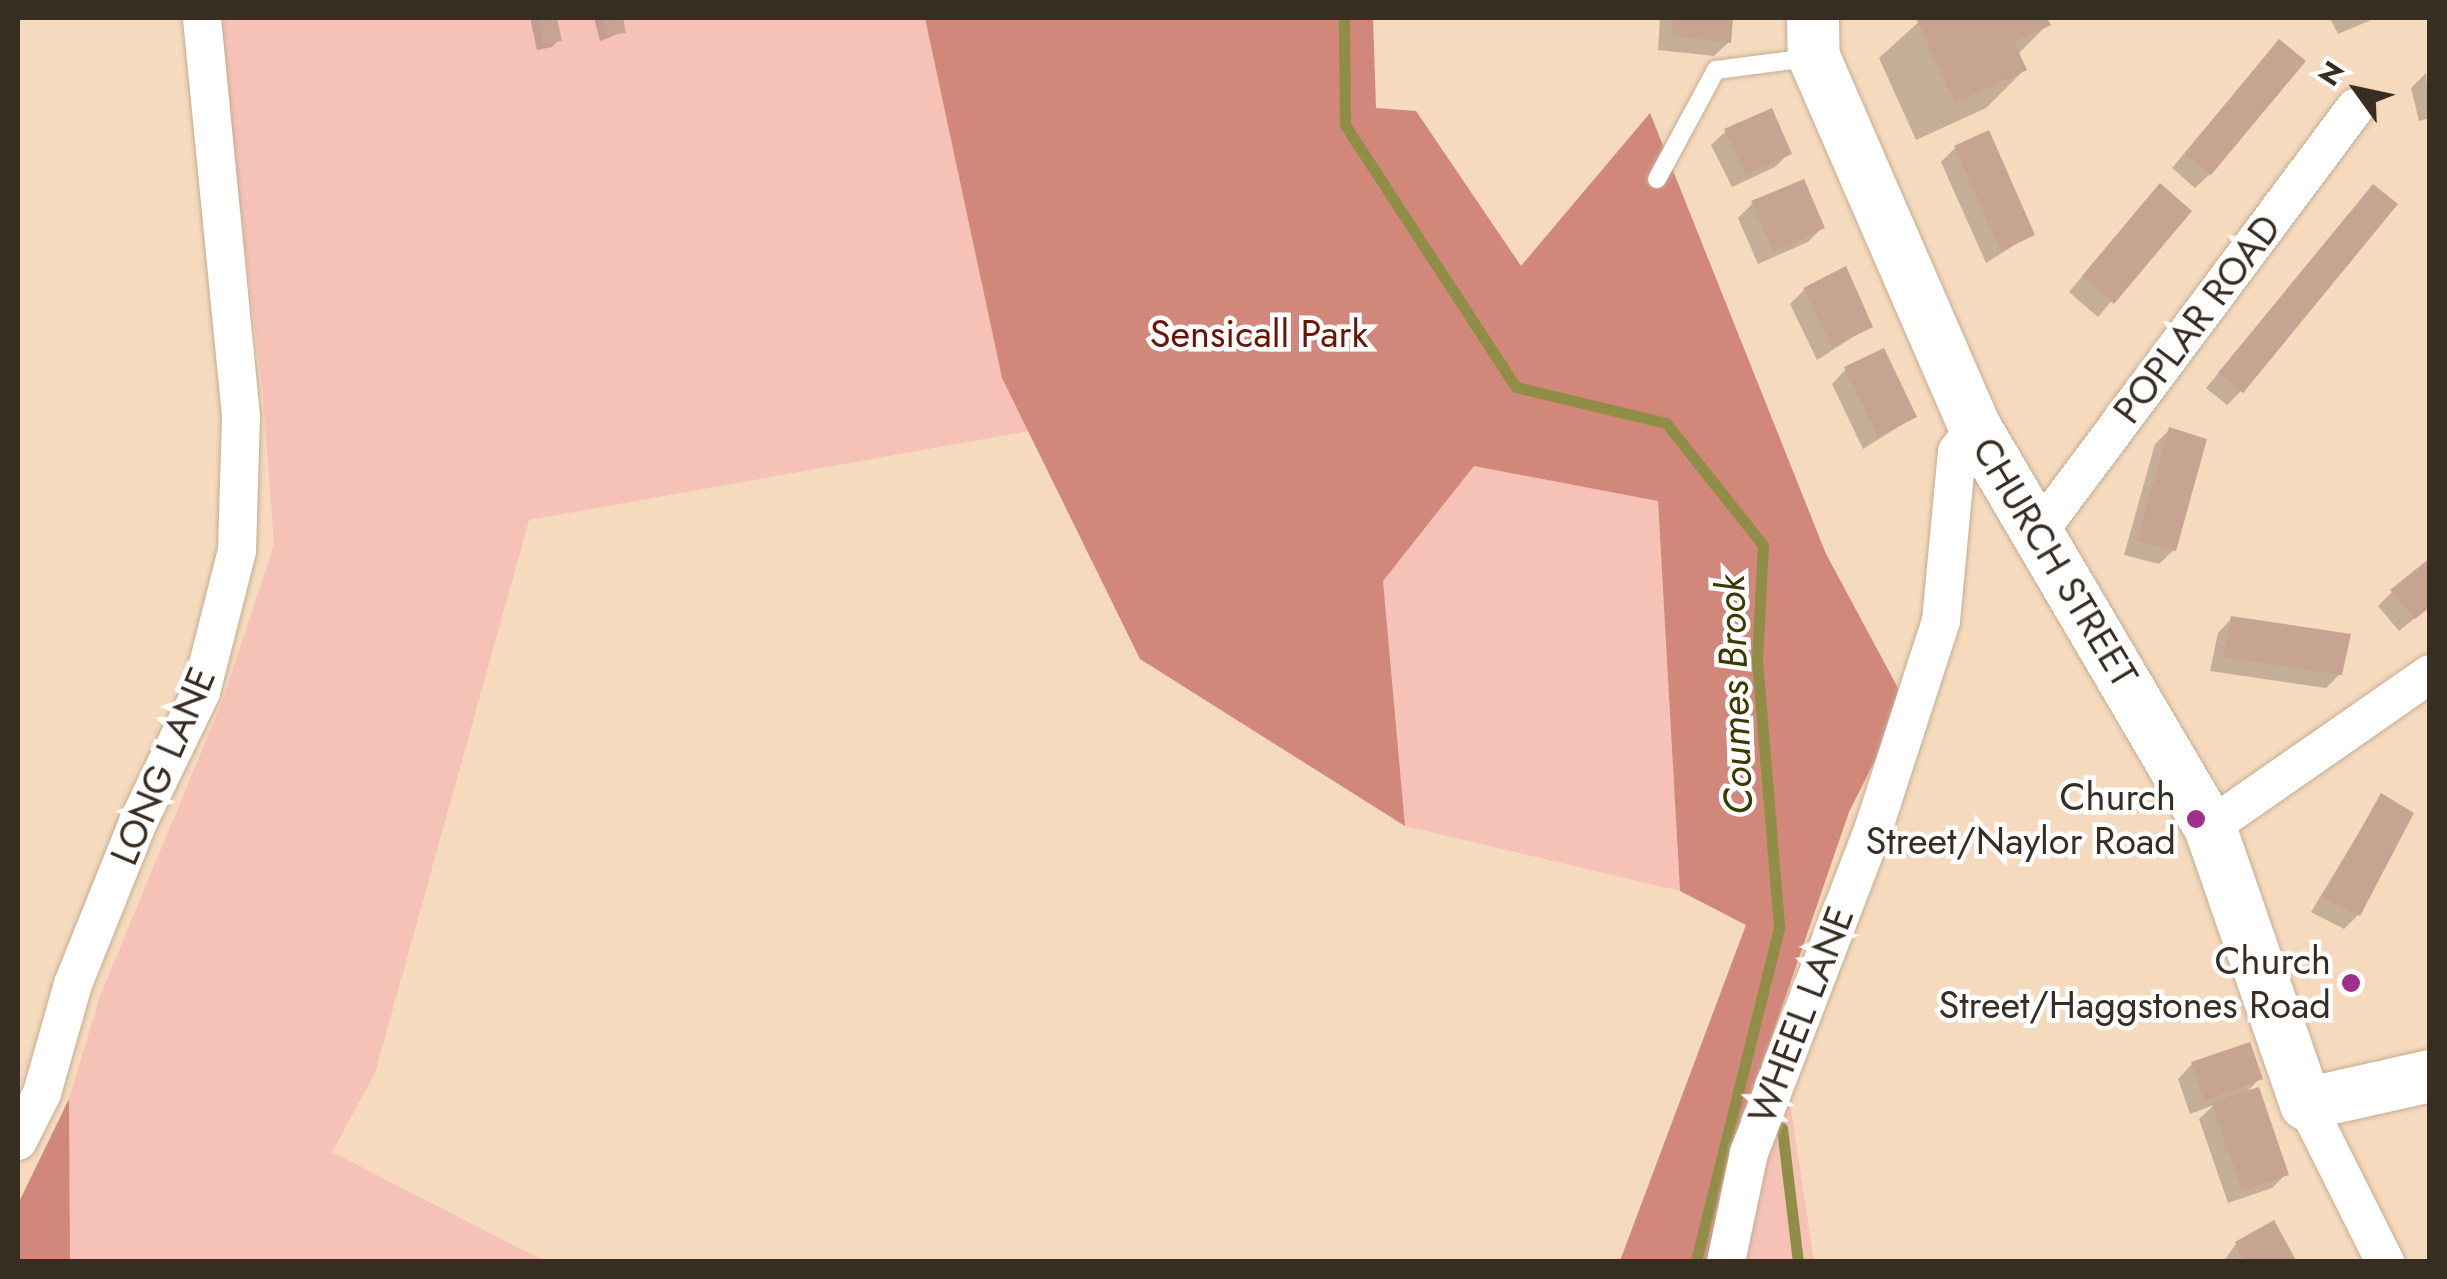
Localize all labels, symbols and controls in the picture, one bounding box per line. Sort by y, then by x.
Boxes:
north arrow [2307,40,2407,140]
text: N [2308,53,2355,94]
street label: POPLAR ROAD [2104,206,2290,432]
park label: Sensicall Park [1150,311,1368,357]
street label: CHURCH STREET [1963,429,2147,695]
water label: Coumes Brook [1706,574,1762,816]
street label: LONG LANE [101,660,225,872]
place label: Church Street/Naylor Road [1866,774,2176,864]
marker: Church Street/Naylor Road [2185,808,2207,830]
street label: WHEEL LANE [1739,900,1863,1130]
place label: Church Street/Haggstones Road [1939,938,2331,1028]
marker: Church Street/Haggstones Road [2340,972,2362,994]

